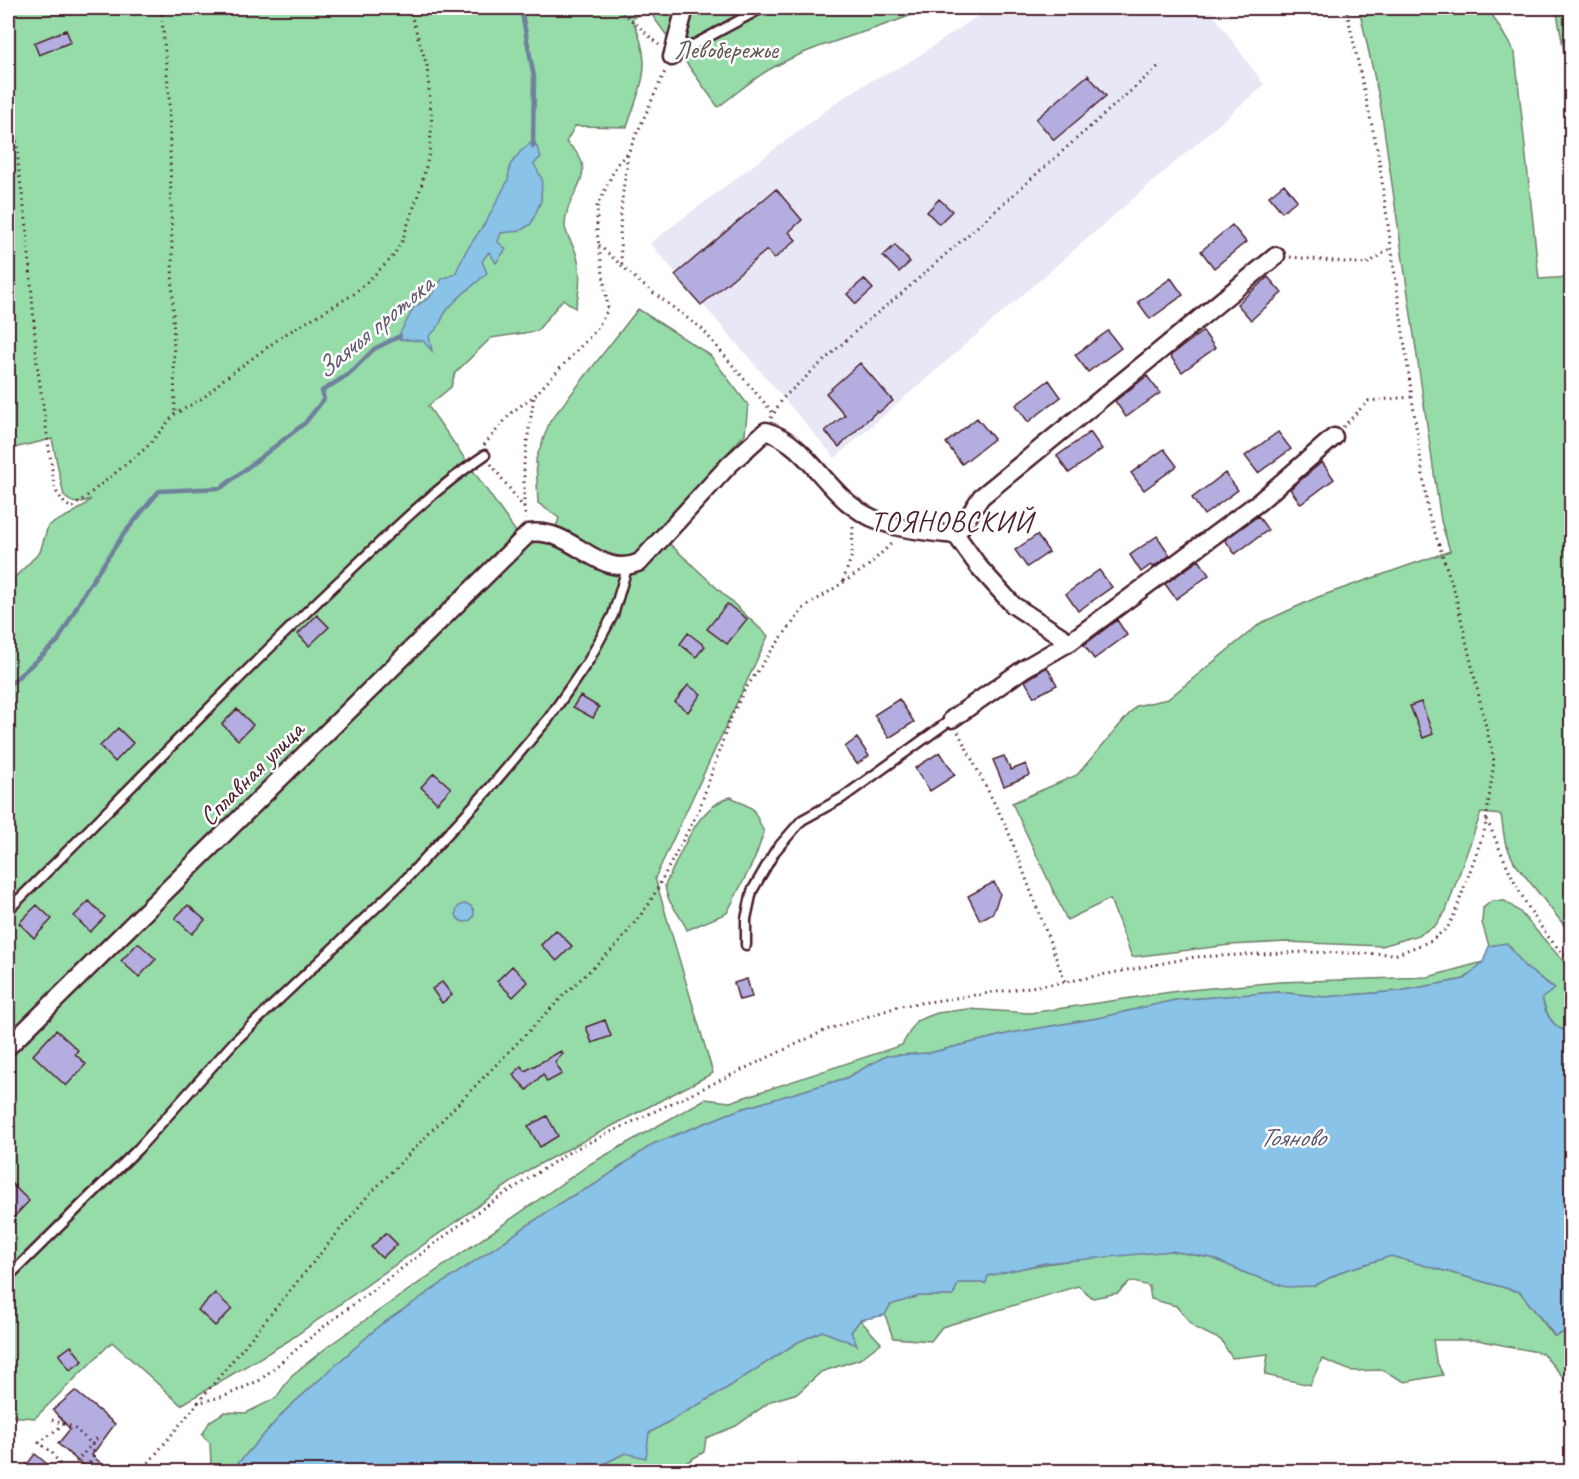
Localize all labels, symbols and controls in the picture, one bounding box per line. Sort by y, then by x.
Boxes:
park label: Левобережье [674,33,779,66]
water label: Заячья протока [308,266,442,386]
district label: ТОЯНОВСКИЙ [870,504,1036,539]
street label: Сплавная улица [192,712,312,833]
water label: Тояново [1259,1120,1328,1154]

